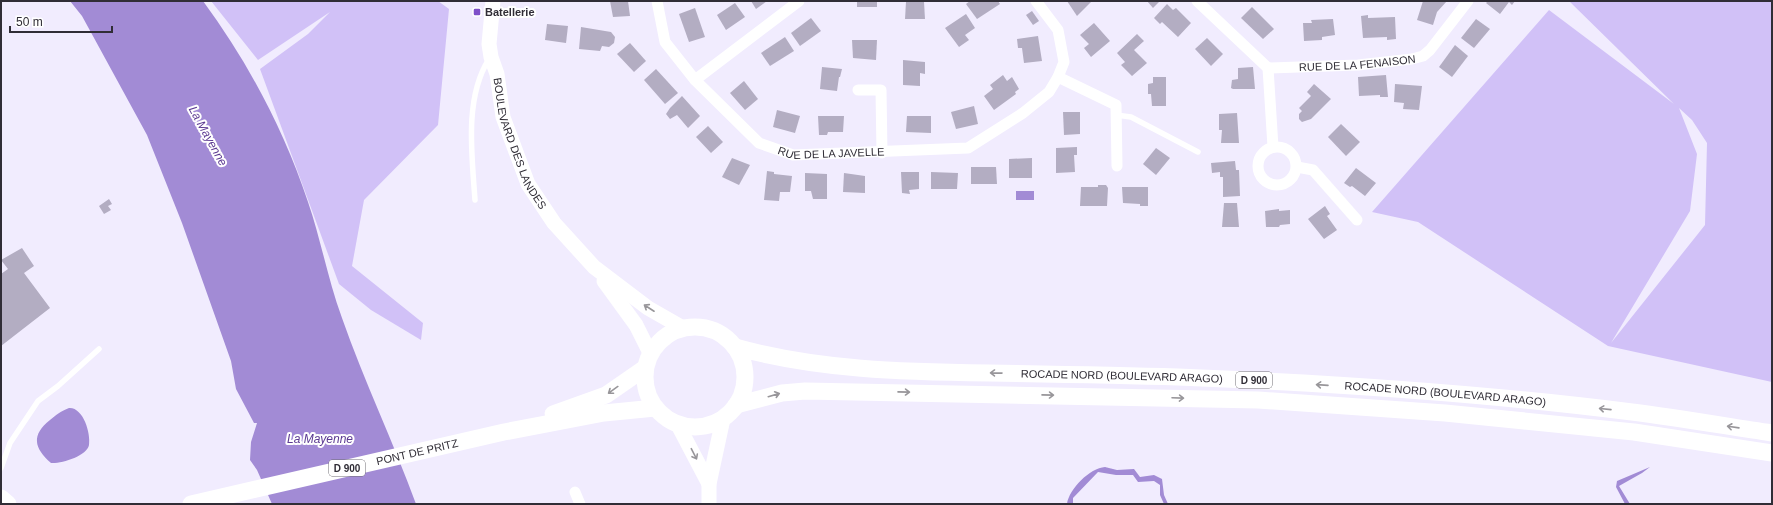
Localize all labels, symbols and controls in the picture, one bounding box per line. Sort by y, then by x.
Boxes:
place label: Batellerie [485,6,535,18]
marker: Batellerie [472,7,482,17]
scale bar [10,8,112,34]
text: 50 m [16,15,43,29]
street label: RUE DE LA FENAISON [1299,53,1416,73]
street label: BOULEVARD DES LANDES [492,77,549,211]
water label: La Mayenne [186,104,230,169]
street label: RUE DE LA JAVELLE [776,144,885,161]
one-way arrow [643,304,655,312]
street label: ROCADE NORD (BOULEVARD ARAGO) [1021,368,1223,385]
one-way arrow [990,369,1003,377]
road number: D 900 [1236,372,1272,388]
street label: ROCADE NORD (BOULEVARD ARAGO) [1344,379,1547,408]
one-way arrow [1316,381,1329,388]
one-way arrow [608,386,619,394]
one-way arrow [897,388,910,396]
one-way arrow [767,391,780,398]
one-way arrow [1041,391,1054,398]
one-way arrow [1171,394,1184,402]
one-way arrow [1599,405,1612,413]
one-way arrow [1727,423,1740,431]
water label: La Mayenne [287,432,353,446]
street label: PONT DE PRITZ [375,437,459,467]
one-way arrow [690,448,698,460]
road number: D 900 [329,460,365,476]

